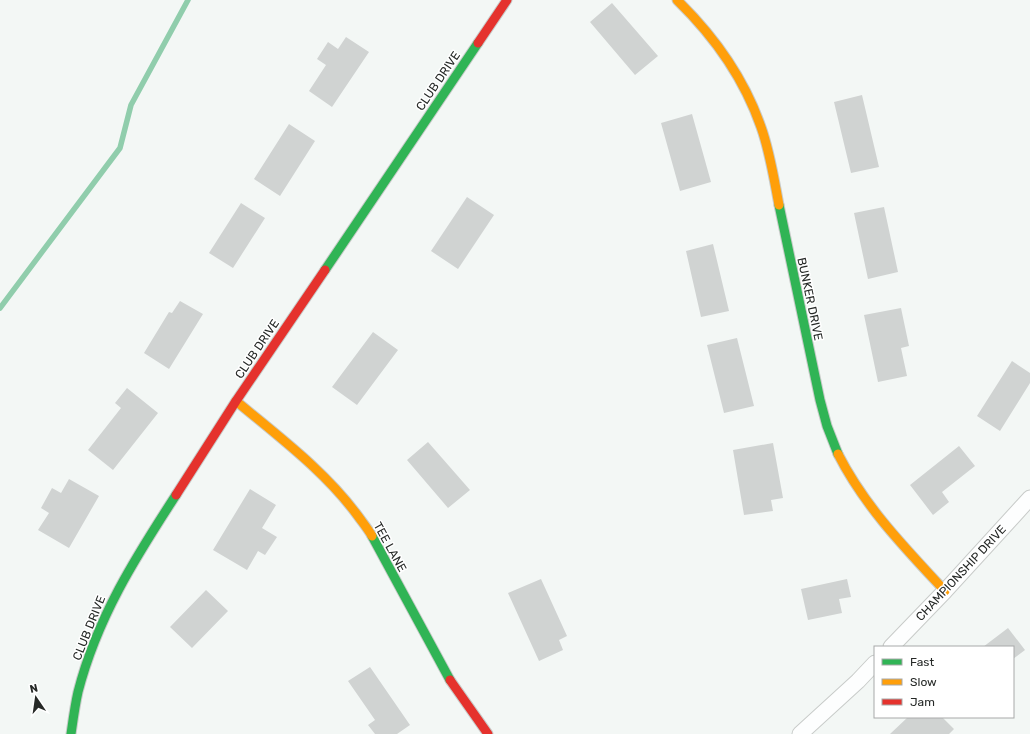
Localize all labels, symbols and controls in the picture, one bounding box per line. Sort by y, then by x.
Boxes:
street label: CLUB DRIVE [413,49,463,113]
street label: BUNKER DRIVE [794,256,826,342]
street label: CLUB DRIVE [232,317,282,381]
street label: TEE LANE [371,520,409,574]
street label: CHAMPIONSHIP DRIVE [913,522,1009,624]
street label: CLUB DRIVE [70,594,108,662]
legend [874,646,1014,718]
text: Fast [910,655,934,669]
text: Slow [910,675,937,689]
north arrow [16,678,56,718]
text: N [29,682,39,696]
text: Jam [910,695,935,709]

